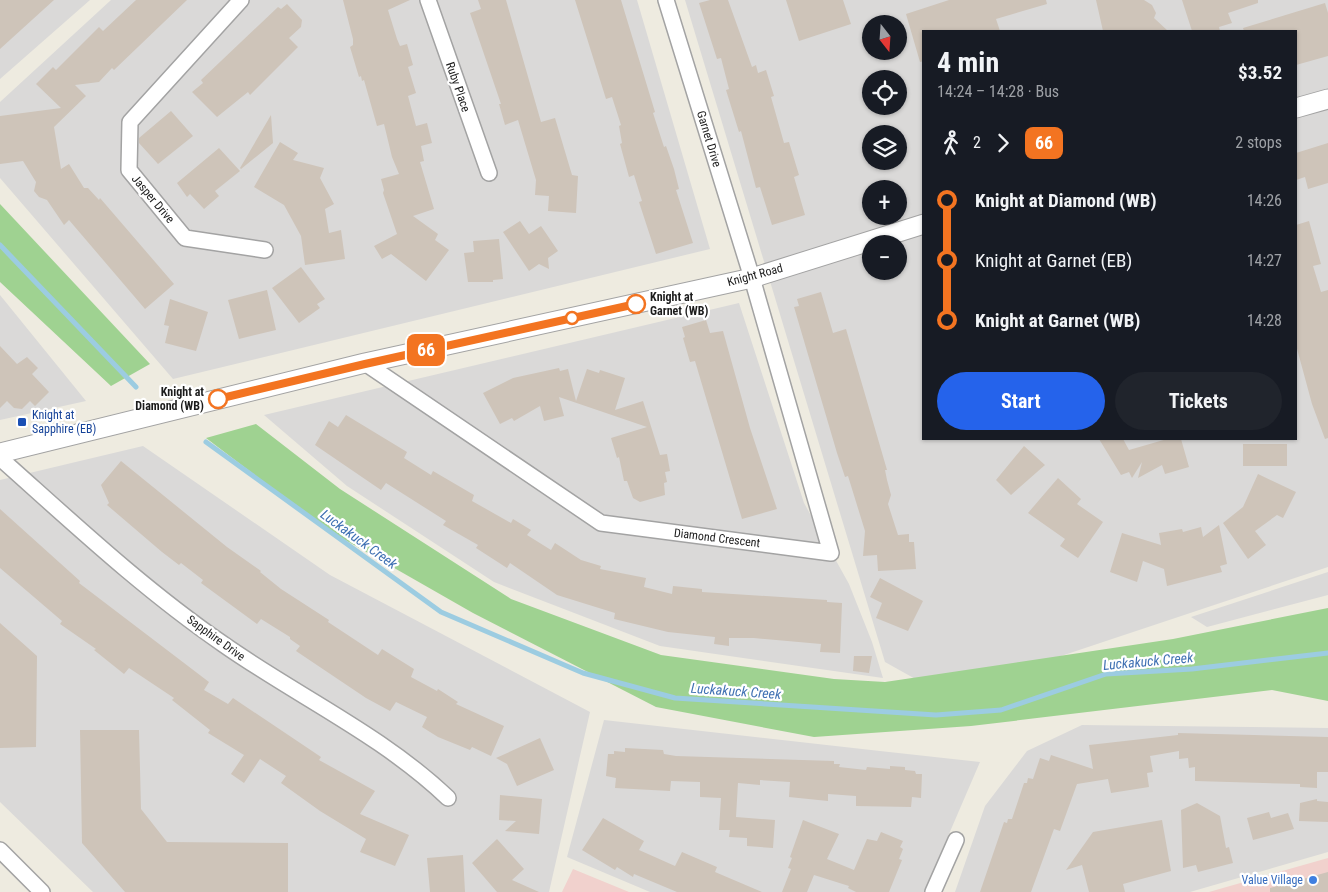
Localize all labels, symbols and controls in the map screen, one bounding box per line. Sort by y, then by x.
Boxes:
north arrow [862,15,908,60]
map controls [862,15,907,280]
text: 4 min [937,46,999,79]
street label: Ruby Place [443,60,473,114]
text: $3.52 [1238,61,1282,84]
button: locate [862,70,907,115]
text: 14:24 – 14:28 · Bus [937,82,1059,101]
street label: Garnet Drive [694,109,724,169]
button: layers [862,125,907,170]
icon: walk [937,129,965,157]
icon: forward [989,129,1017,157]
text: 66 [1035,132,1053,153]
text: 2 [973,133,981,152]
text: 2 stops [1235,133,1282,152]
street label: Jasper Drive [129,172,178,226]
button: + [862,180,907,225]
text: Knight at Diamond (WB) [975,189,1157,212]
text: 14:26 [1247,191,1282,210]
button: − [862,235,907,280]
text: Knight at Garnet (EB) [975,249,1132,272]
text: 14:27 [1247,251,1282,270]
street label: Knight Road [726,261,784,289]
place label: Knight at Garnet (WB) [650,290,709,318]
marker: Knight at Garnet (WB) [626,294,646,314]
text: Knight at Garnet (WB) [975,309,1140,332]
unlabelled marker [565,311,579,325]
text: 14:28 [1247,311,1282,330]
line badge: 66 [404,334,448,366]
text: 66 [417,339,435,360]
button: Start [937,372,1105,430]
button: Tickets [1115,372,1282,430]
place label: Knight at Diamond (WB) [135,385,204,413]
marker: Knight at Diamond (WB) [208,389,228,409]
place label: Knight at Sapphire (EB) [32,408,96,436]
marker: Knight at Sapphire (EB) [16,416,28,428]
water label: Luckakuck Creek [318,506,401,573]
street label: Diamond Crescent [673,526,761,550]
street label: Sapphire Drive [184,612,248,664]
water label: Luckakuck Creek [1102,649,1195,673]
water label: Luckakuck Creek [690,680,783,702]
place label: Value Village [1242,873,1303,887]
marker: Value Village [1307,874,1319,886]

